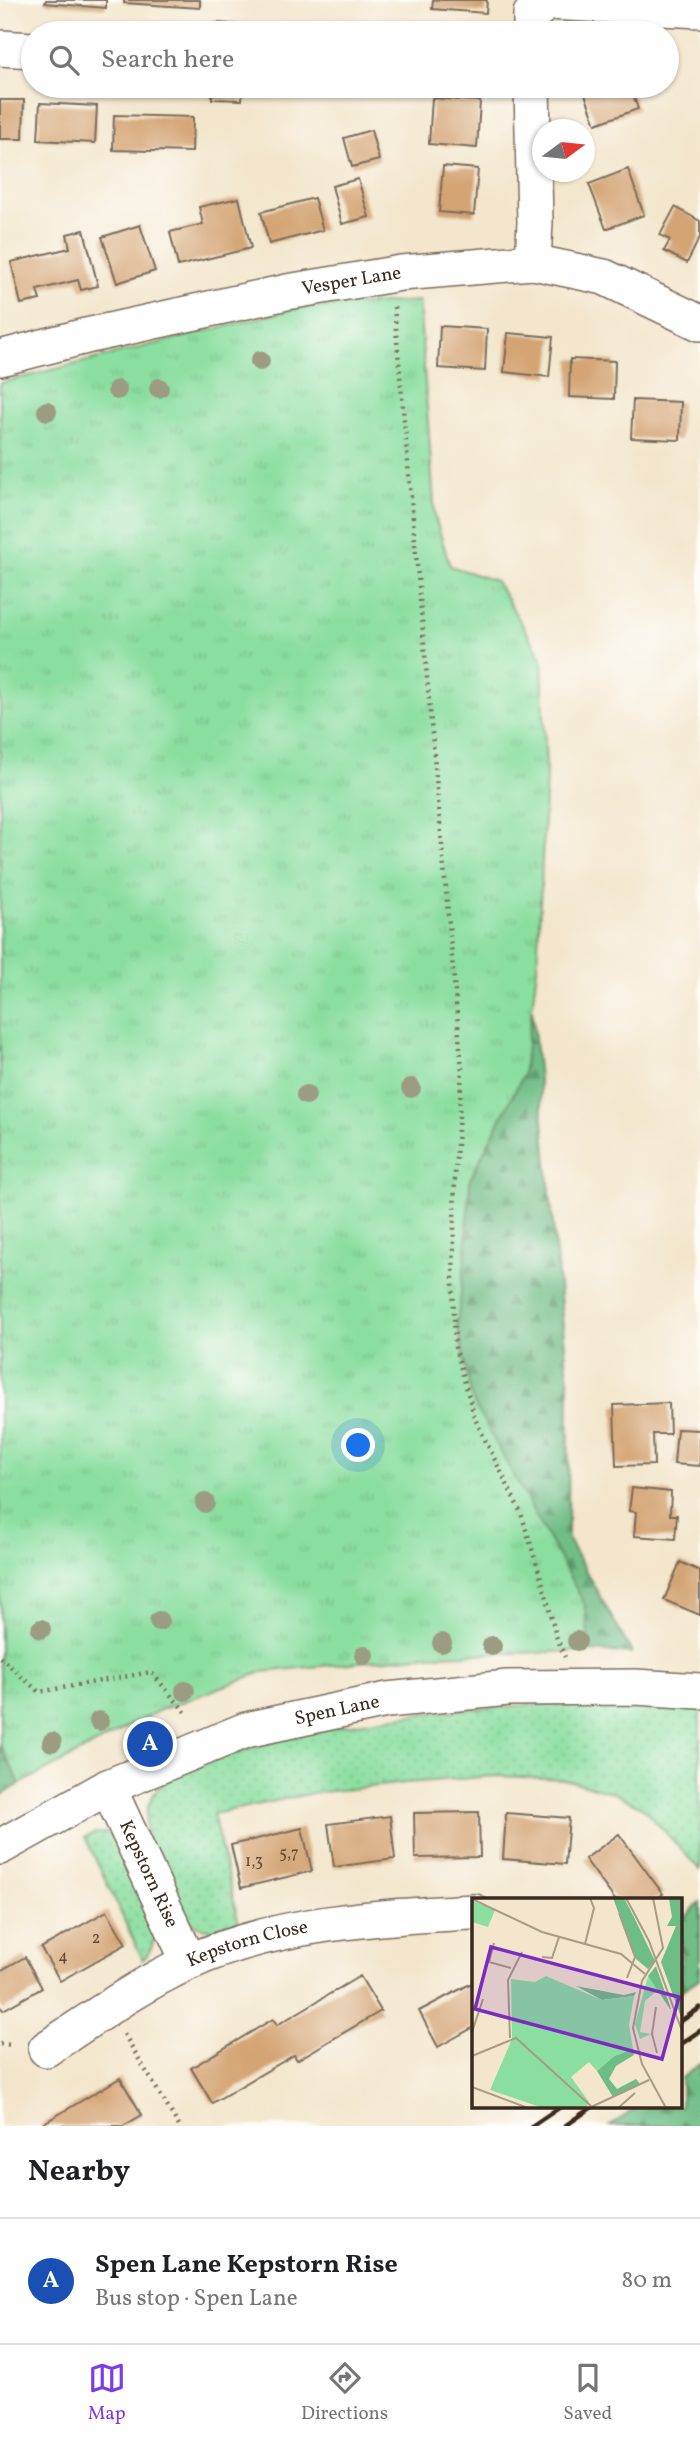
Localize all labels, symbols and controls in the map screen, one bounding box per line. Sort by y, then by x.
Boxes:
search box [21,21,679,98]
icon: search [45,41,83,79]
text: Search here [101,42,234,78]
north arrow [532,119,595,182]
street label: Vesper Lane [300,260,403,302]
your location [341,1428,375,1462]
street label: Spen Lane [292,1689,382,1732]
pin: A [127,1718,173,1770]
street label: Kepstorn Rise [112,1816,184,1932]
house number: 5,7 [279,1843,299,1865]
house number: 1,3 [245,1851,263,1873]
inset map [472,1898,682,2108]
street label: Kepstorn Close [183,1914,310,1974]
house number: 2 [92,1928,100,1950]
house number: 4 [58,1946,68,1968]
text: Nearby [28,2151,130,2193]
text: Spen Lane Kepstorn Rise [95,2247,398,2283]
text: A [43,2265,59,2297]
text: 80 m [622,2265,672,2297]
text: Bus stop · Spen Lane [95,2283,298,2315]
tab: Map [88,2359,126,2427]
tab: Directions [301,2359,388,2427]
tab: Saved [563,2359,612,2427]

